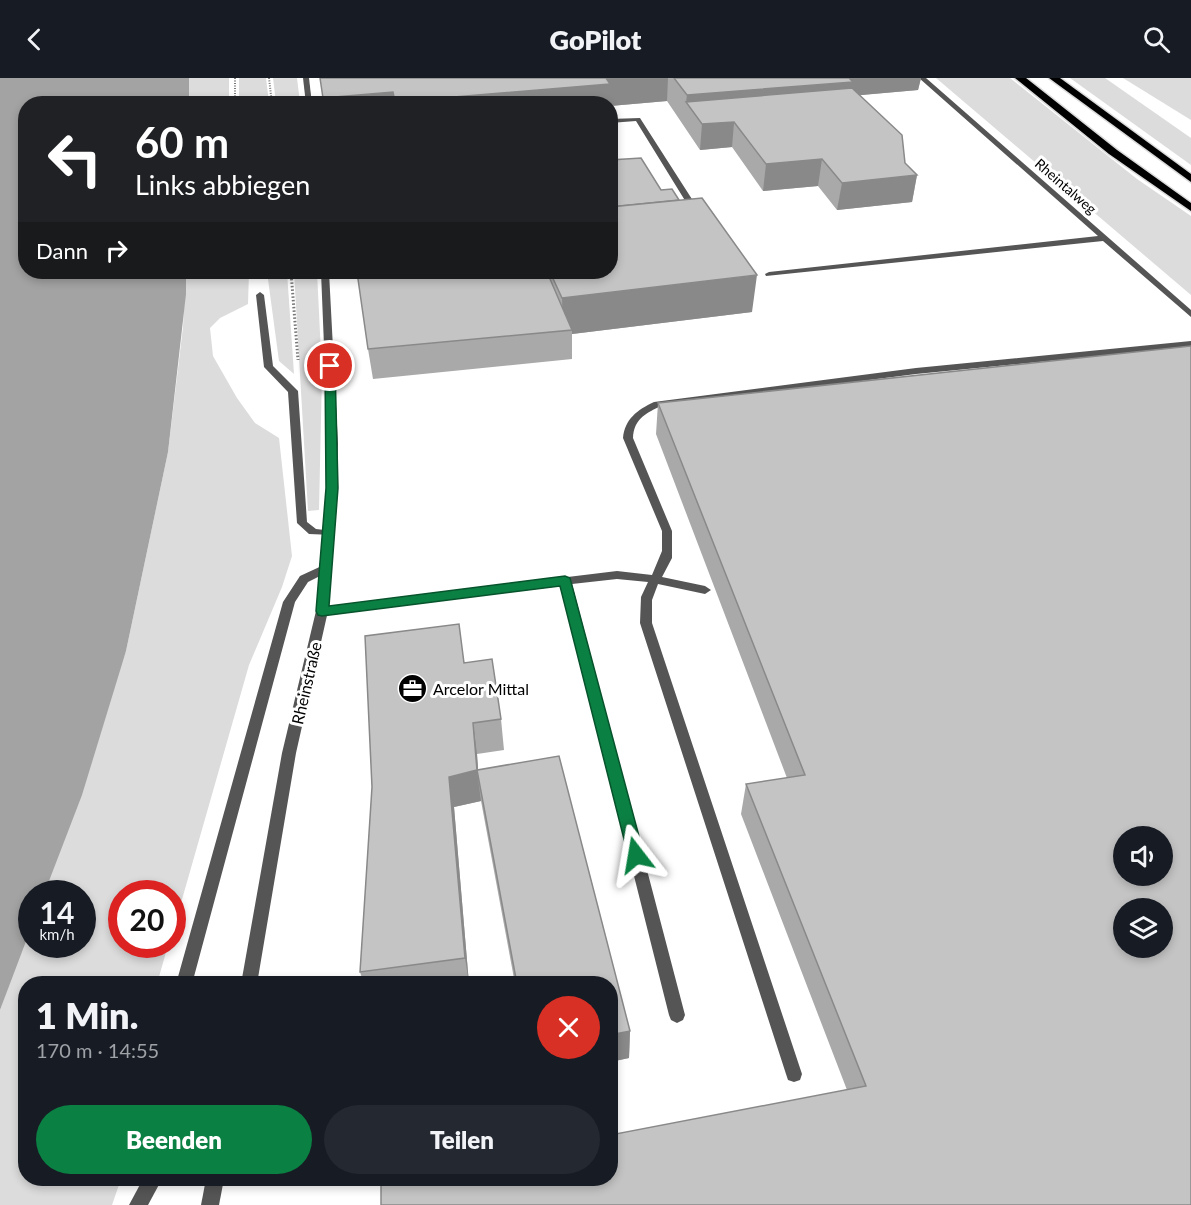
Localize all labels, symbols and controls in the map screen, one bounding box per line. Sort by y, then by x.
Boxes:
icon: back [18,23,51,56]
text: GoPilot [550,23,641,56]
icon: search [1140,23,1173,56]
text: 60 m [135,117,229,167]
icon: left [36,120,114,198]
street label: Rheintalweg [1032,155,1100,217]
text: Links abbiegen [135,168,310,201]
icon: right [100,234,133,267]
text: Dann [36,237,88,264]
pin [304,340,355,391]
icon: arrive [313,349,346,382]
street label: Rheinstraße [287,640,325,726]
office icon: Arcelor Mittal [396,672,428,704]
place label: Arcelor Mittal [433,679,529,698]
position arrow [604,823,668,887]
map controls [1113,826,1173,958]
button: sound [1113,826,1173,886]
speed limit sign: 20 [108,880,186,958]
text: 14 [40,894,74,930]
button: layers [1113,898,1173,958]
text: km/h [39,925,75,943]
text: 1 Min. [36,993,138,1037]
button: close [537,996,600,1059]
text: 170 m · 14:55 [36,1038,159,1062]
button: Beenden [36,1105,312,1174]
button: Teilen [324,1105,600,1174]

